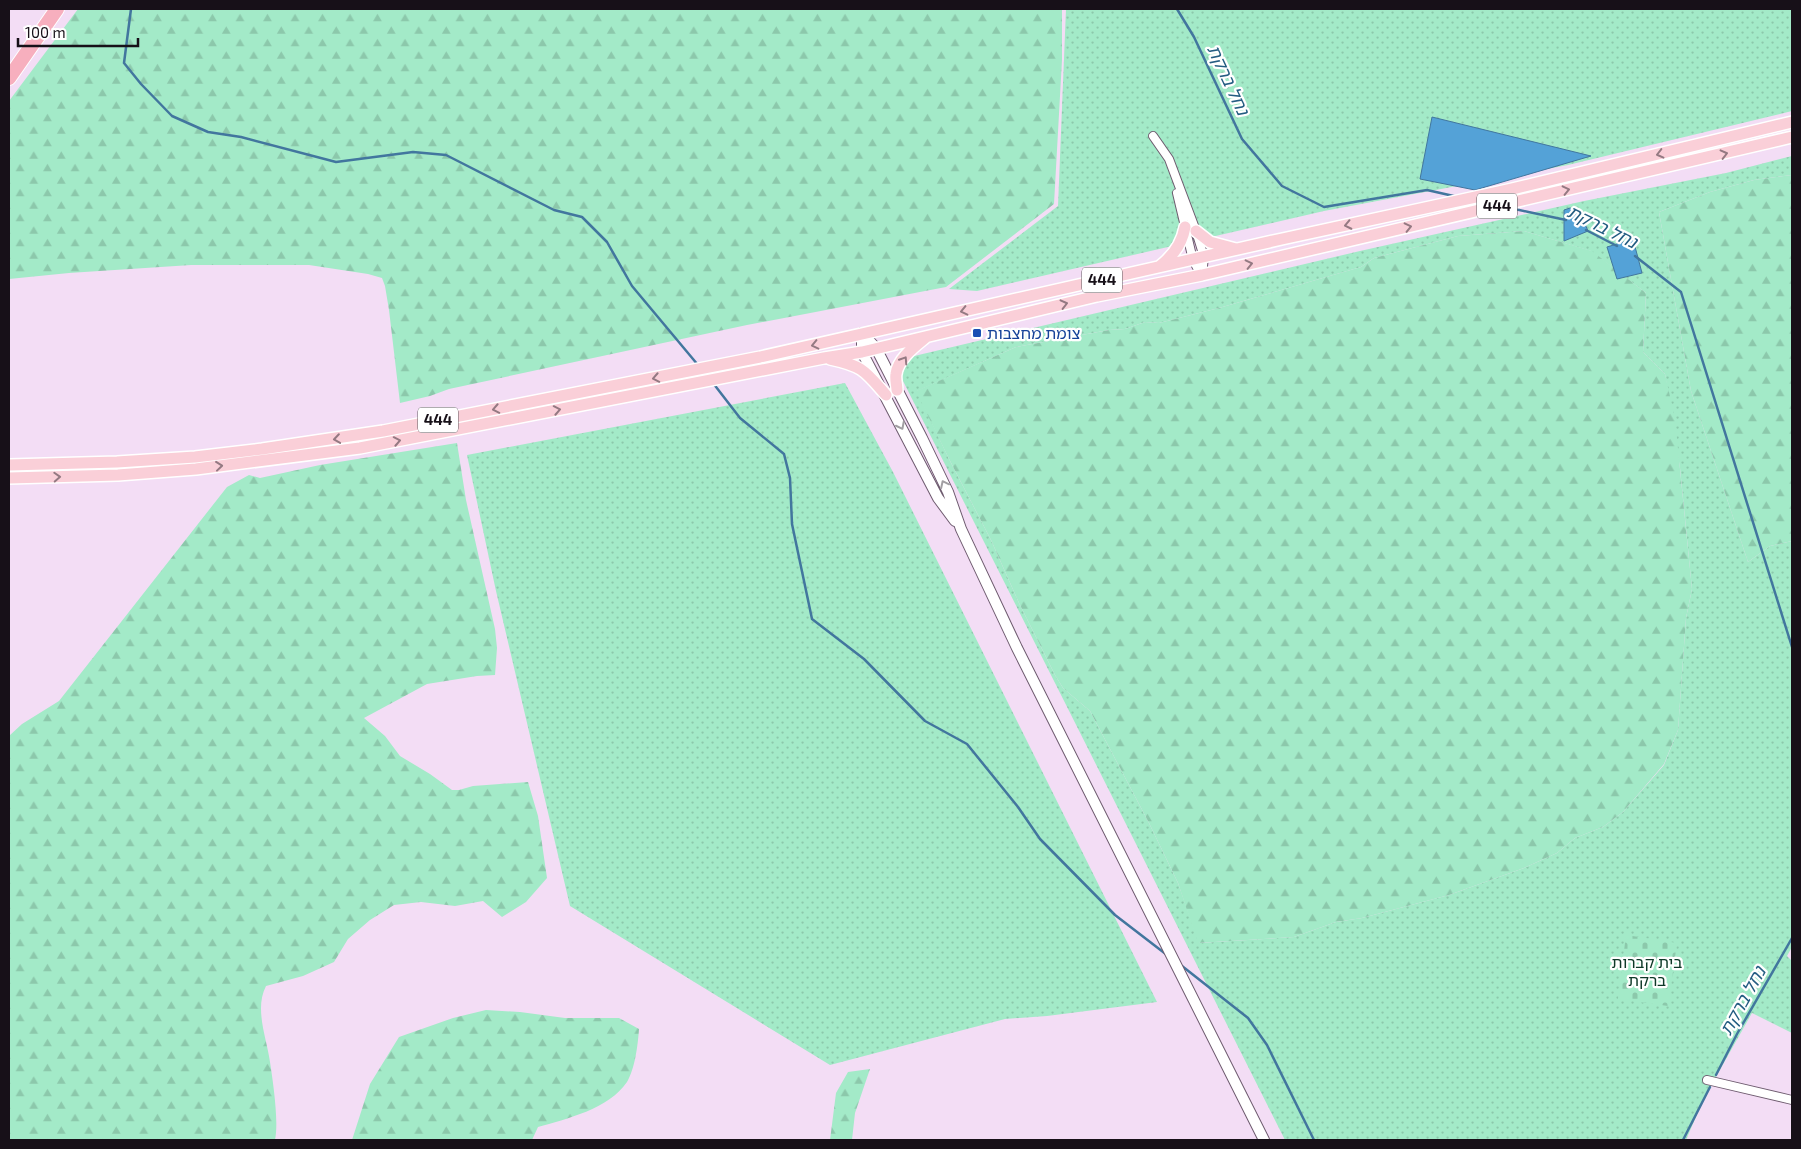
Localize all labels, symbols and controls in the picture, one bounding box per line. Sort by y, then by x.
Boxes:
scale bar [18,15,138,47]
text: 100 m [25,23,66,41]
water label: נחל ברקת [1203,41,1255,119]
one-way arrow [1655,148,1664,159]
one-way arrow [1720,149,1729,160]
one-way arrow [1561,185,1570,196]
road number: 444 [1477,194,1517,218]
water label: נחל ברקת [1564,200,1642,253]
one-way arrow [1343,219,1352,230]
one-way arrow [1403,222,1412,233]
one-way arrow [1245,259,1254,270]
road number: 444 [1082,268,1122,292]
one-way arrow [1060,299,1069,310]
one-way arrow [960,306,969,316]
place label: צומת מחצבות [987,323,1080,342]
marker: צומת מחצבות [971,327,983,339]
one-way arrow [810,339,819,350]
one-way arrow [898,356,907,366]
one-way arrow [651,372,660,382]
one-way arrow [492,403,501,414]
one-way arrow [552,405,561,415]
road number: 444 [418,408,458,432]
one-way arrow [895,421,905,430]
one-way arrow [332,433,340,444]
one-way arrow [393,436,402,447]
one-way arrow [215,461,223,472]
one-way arrow [54,471,62,482]
one-way arrow [940,480,950,489]
park label: בית קברות ברקת [1611,952,1683,989]
water label: נחל ברקת [1714,961,1771,1039]

